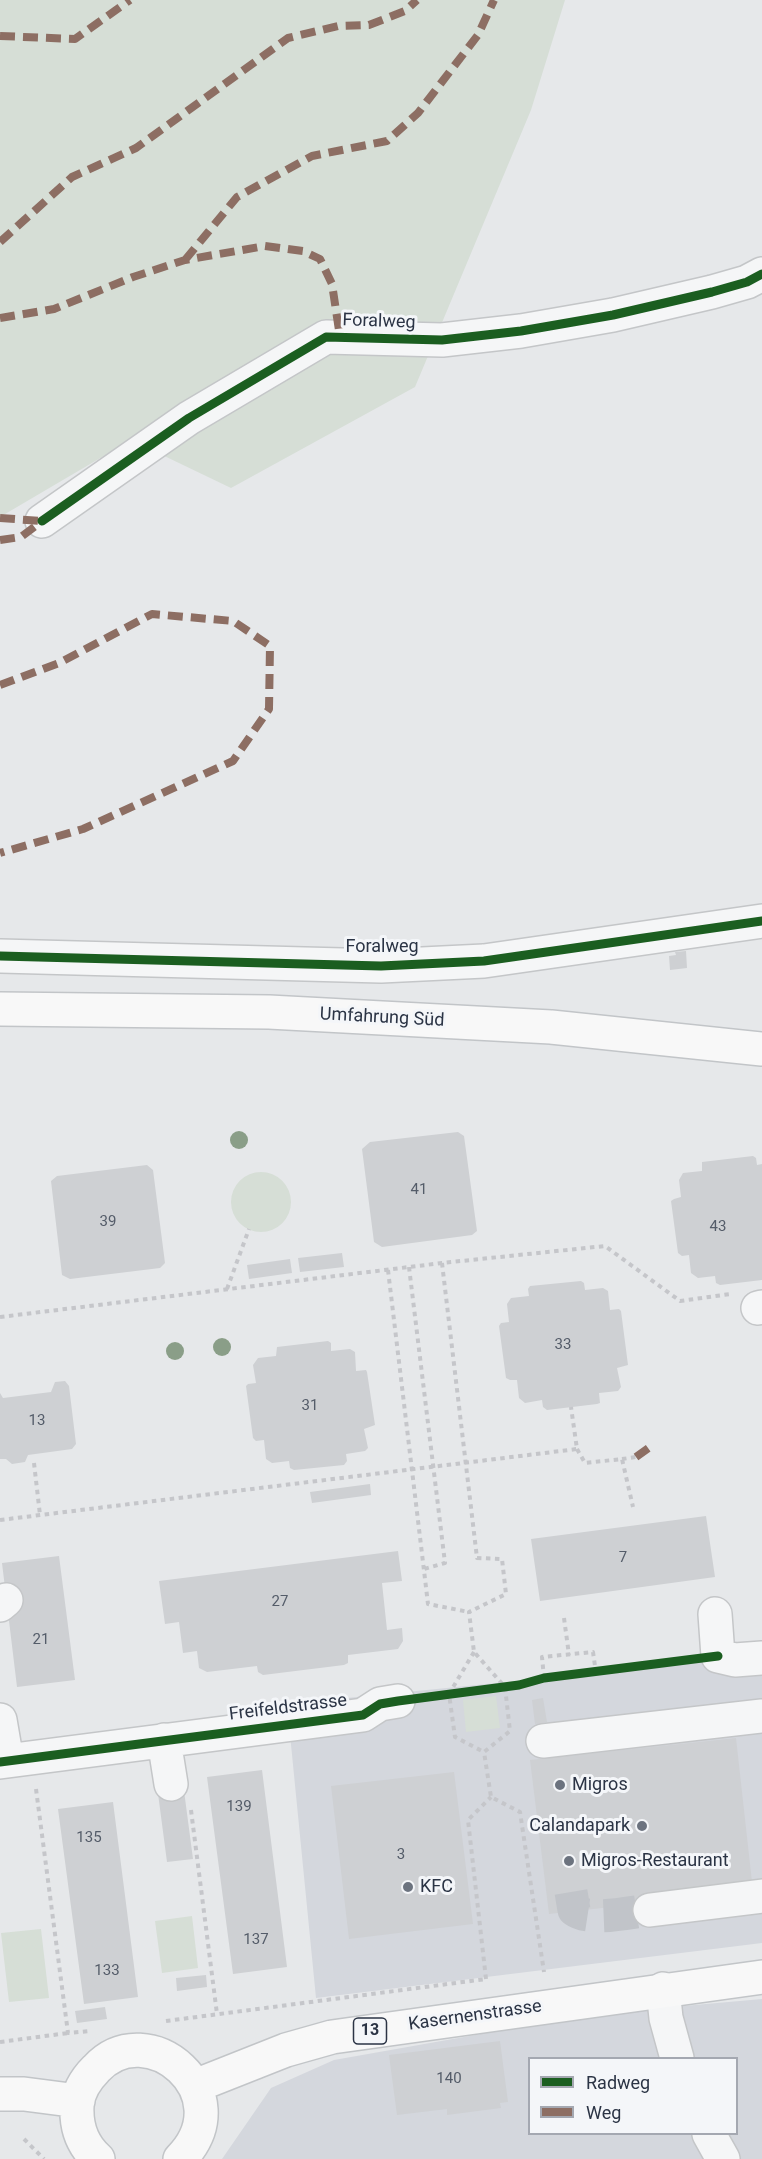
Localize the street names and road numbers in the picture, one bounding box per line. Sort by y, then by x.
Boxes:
street label: Foralweg [342,310,416,334]
street label: Foralweg [345,936,419,958]
street label: Umfahrung Süd [319,1004,445,1032]
street label: Freifeldstrasse [228,1690,348,1726]
street label: Kasernenstrasse [407,1996,543,2036]
road number: 13 [354,2018,386,2044]

